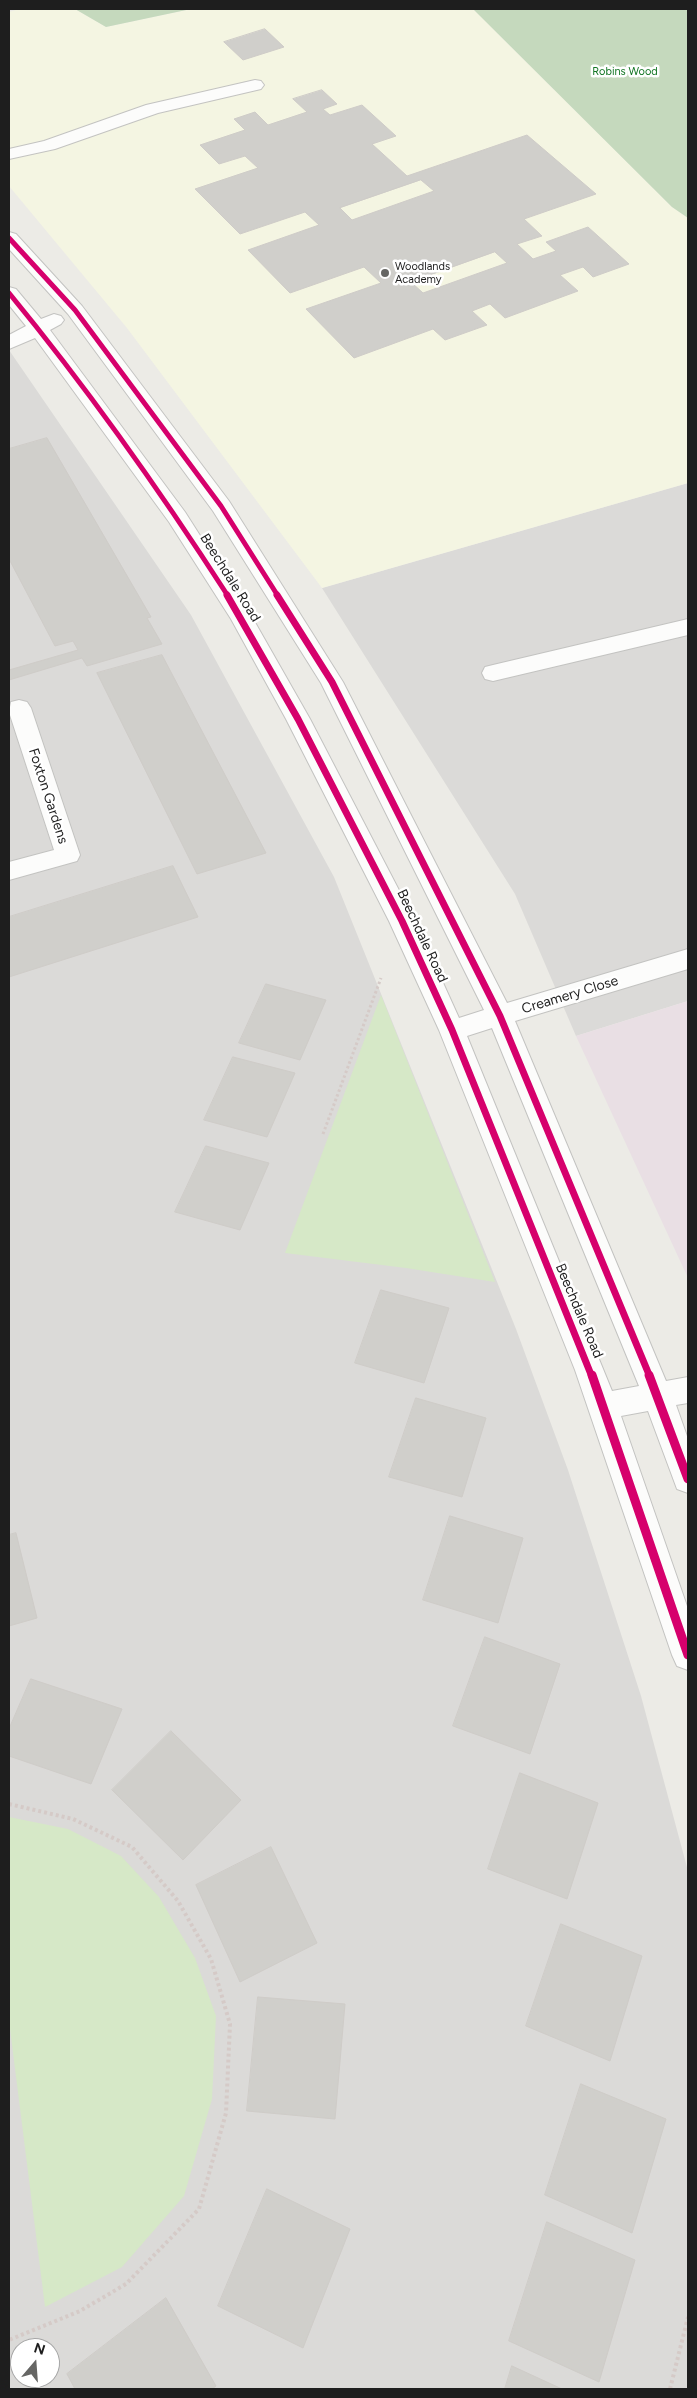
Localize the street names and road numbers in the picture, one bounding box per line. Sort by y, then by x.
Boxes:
street label: Beechdale Road [196,531,264,625]
street label: Foxton Gardens [25,746,71,846]
street label: Beechdale Road [393,887,451,985]
street label: Creamery Close [520,972,620,1018]
street label: Beechdale Road [552,1261,606,1361]

